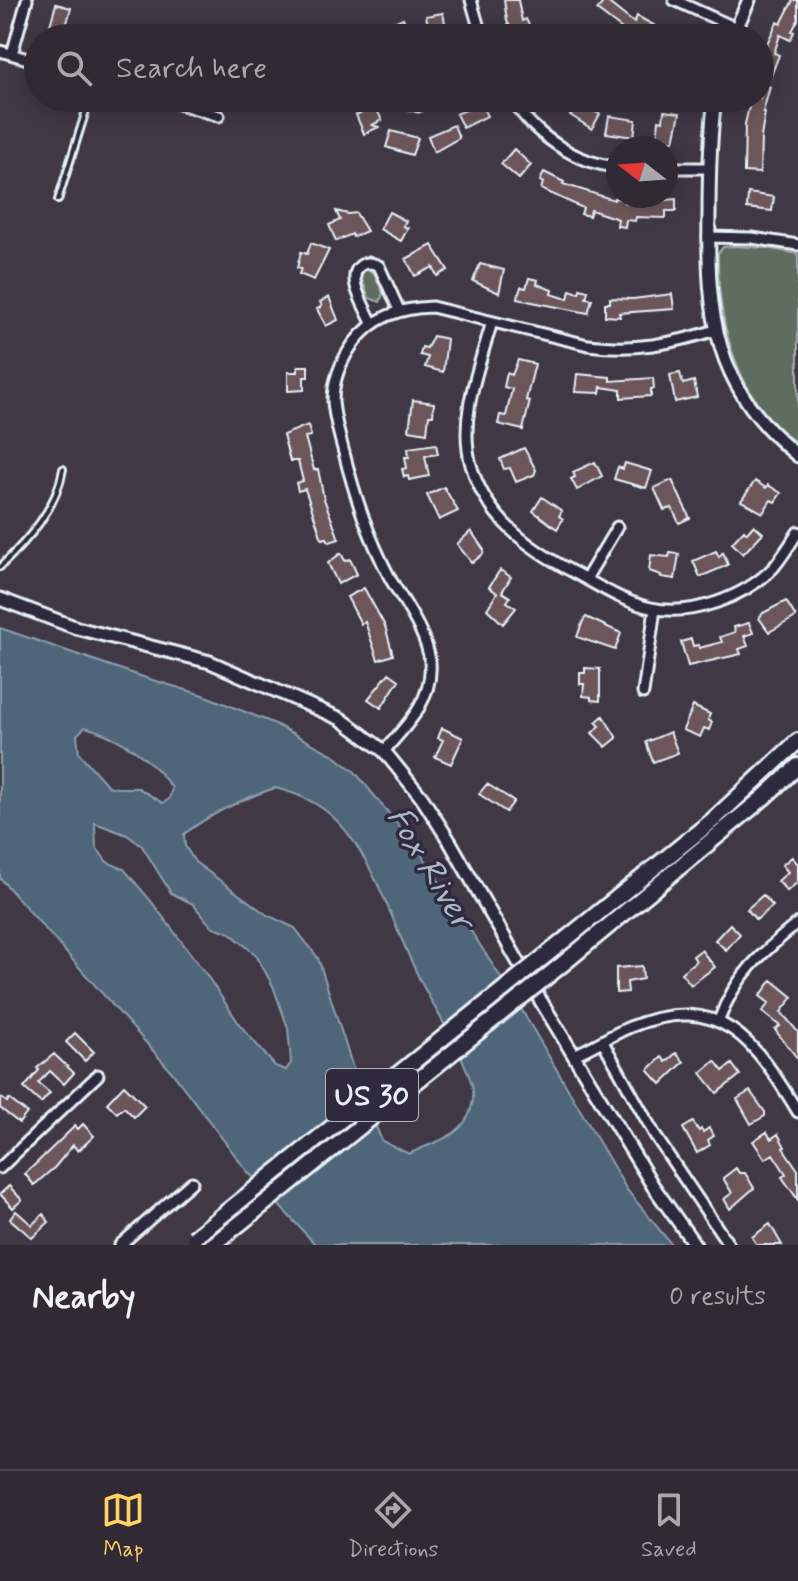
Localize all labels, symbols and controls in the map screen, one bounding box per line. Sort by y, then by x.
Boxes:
search box [24,24,774,112]
icon: search [52,46,96,90]
text: Search here [116,49,267,88]
north arrow [606,136,678,208]
water label: Fox River [376,799,487,942]
road number: US 30 [326,1069,418,1121]
text: Nearby [32,1275,136,1320]
text: 0 results [669,1280,766,1314]
tab: Map [101,1488,145,1564]
tab: Directions [348,1488,438,1564]
tab: Saved [641,1488,697,1564]

